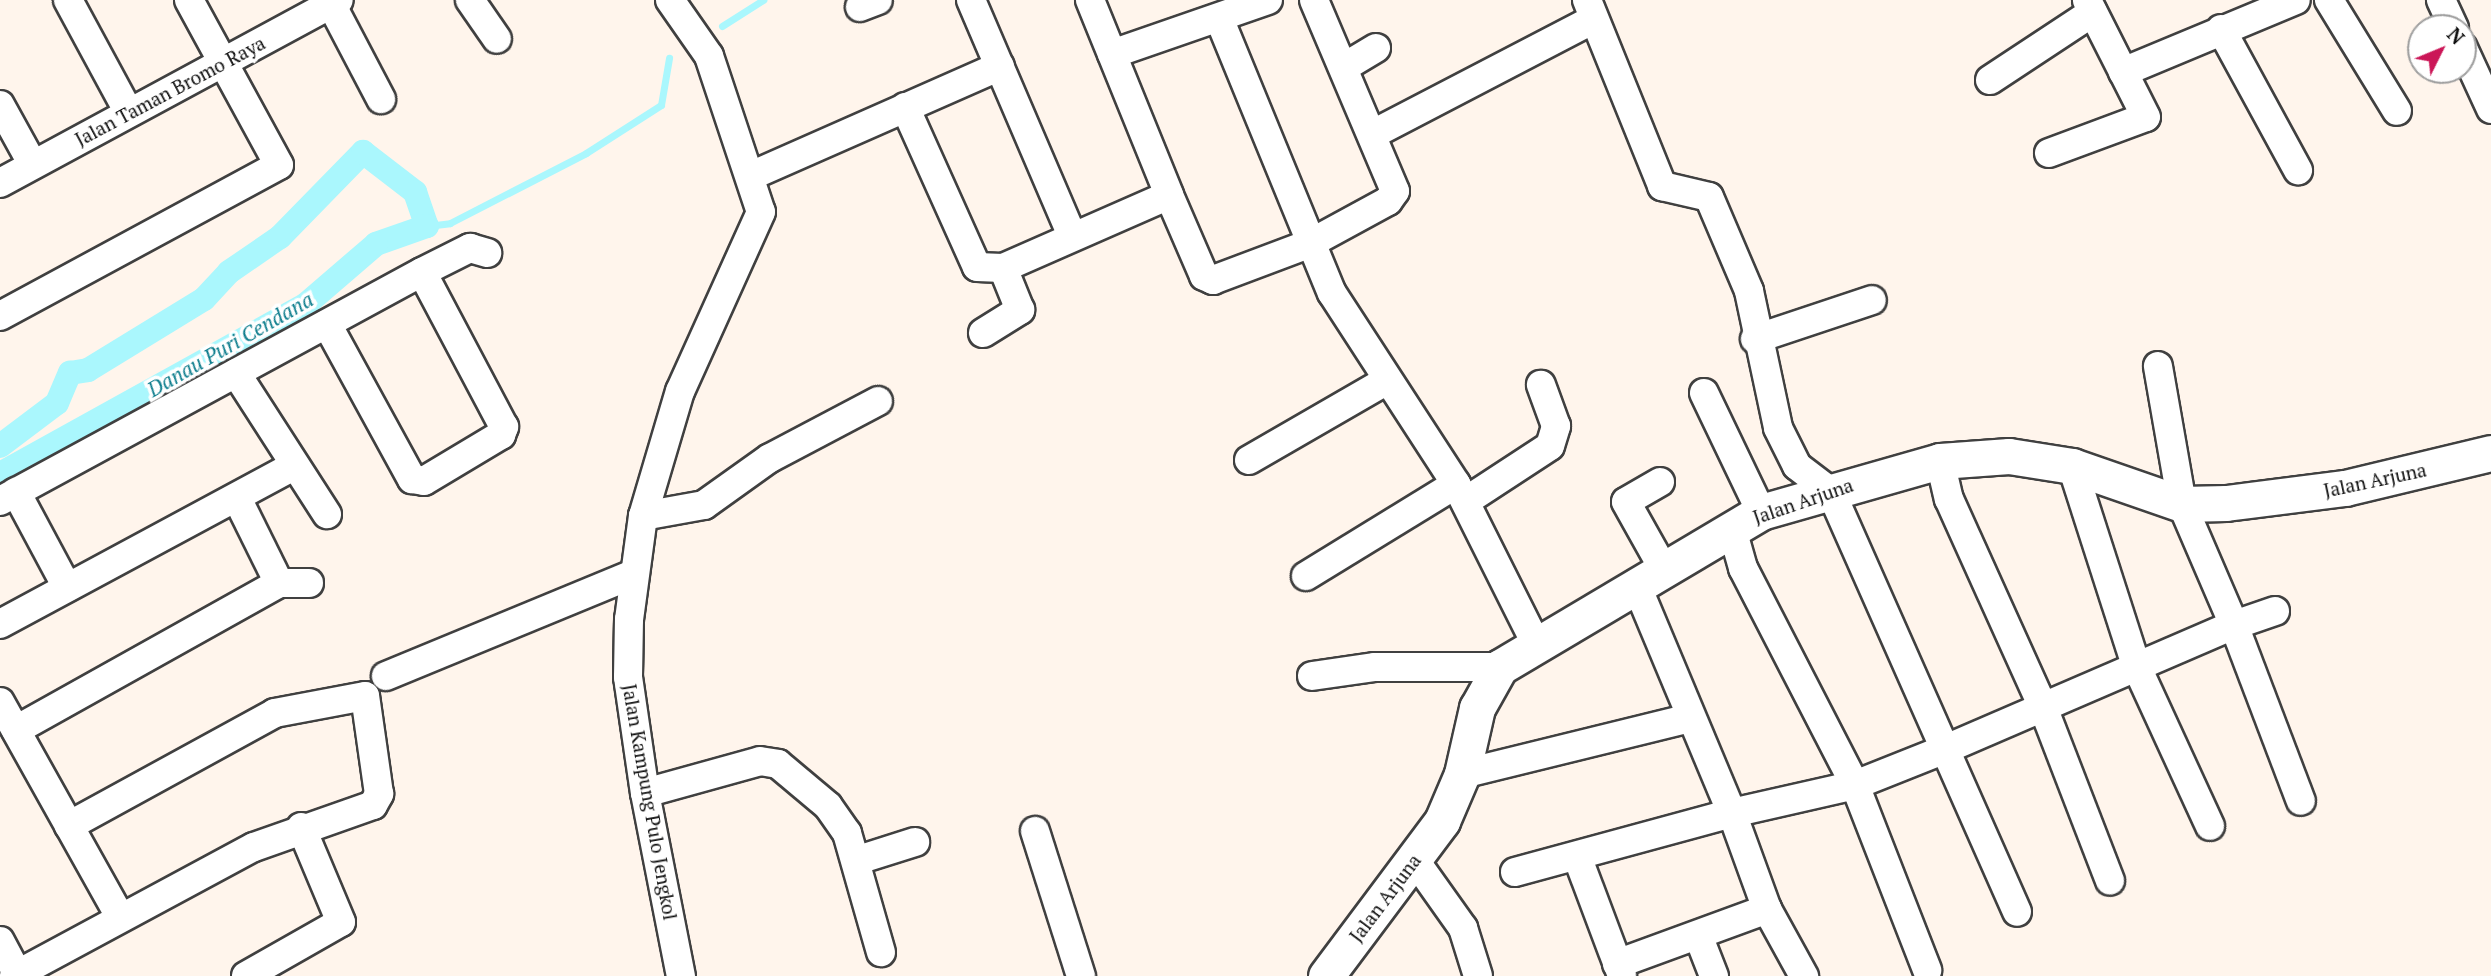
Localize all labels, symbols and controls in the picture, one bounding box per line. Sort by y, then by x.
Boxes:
north arrow [2407,14,2477,84]
text: N [2442,22,2470,49]
street label: Jalan Taman Bromo Raya [71,31,269,151]
water label: Danau Puri Cendana [143,286,317,402]
street label: Jalan Arjuna [2321,458,2429,502]
street label: Jalan Arjuna [1750,473,1856,529]
street label: Jalan Kampung Pulo Jengkol [618,682,682,922]
street label: Jalan Arjuna [1344,849,1426,947]

